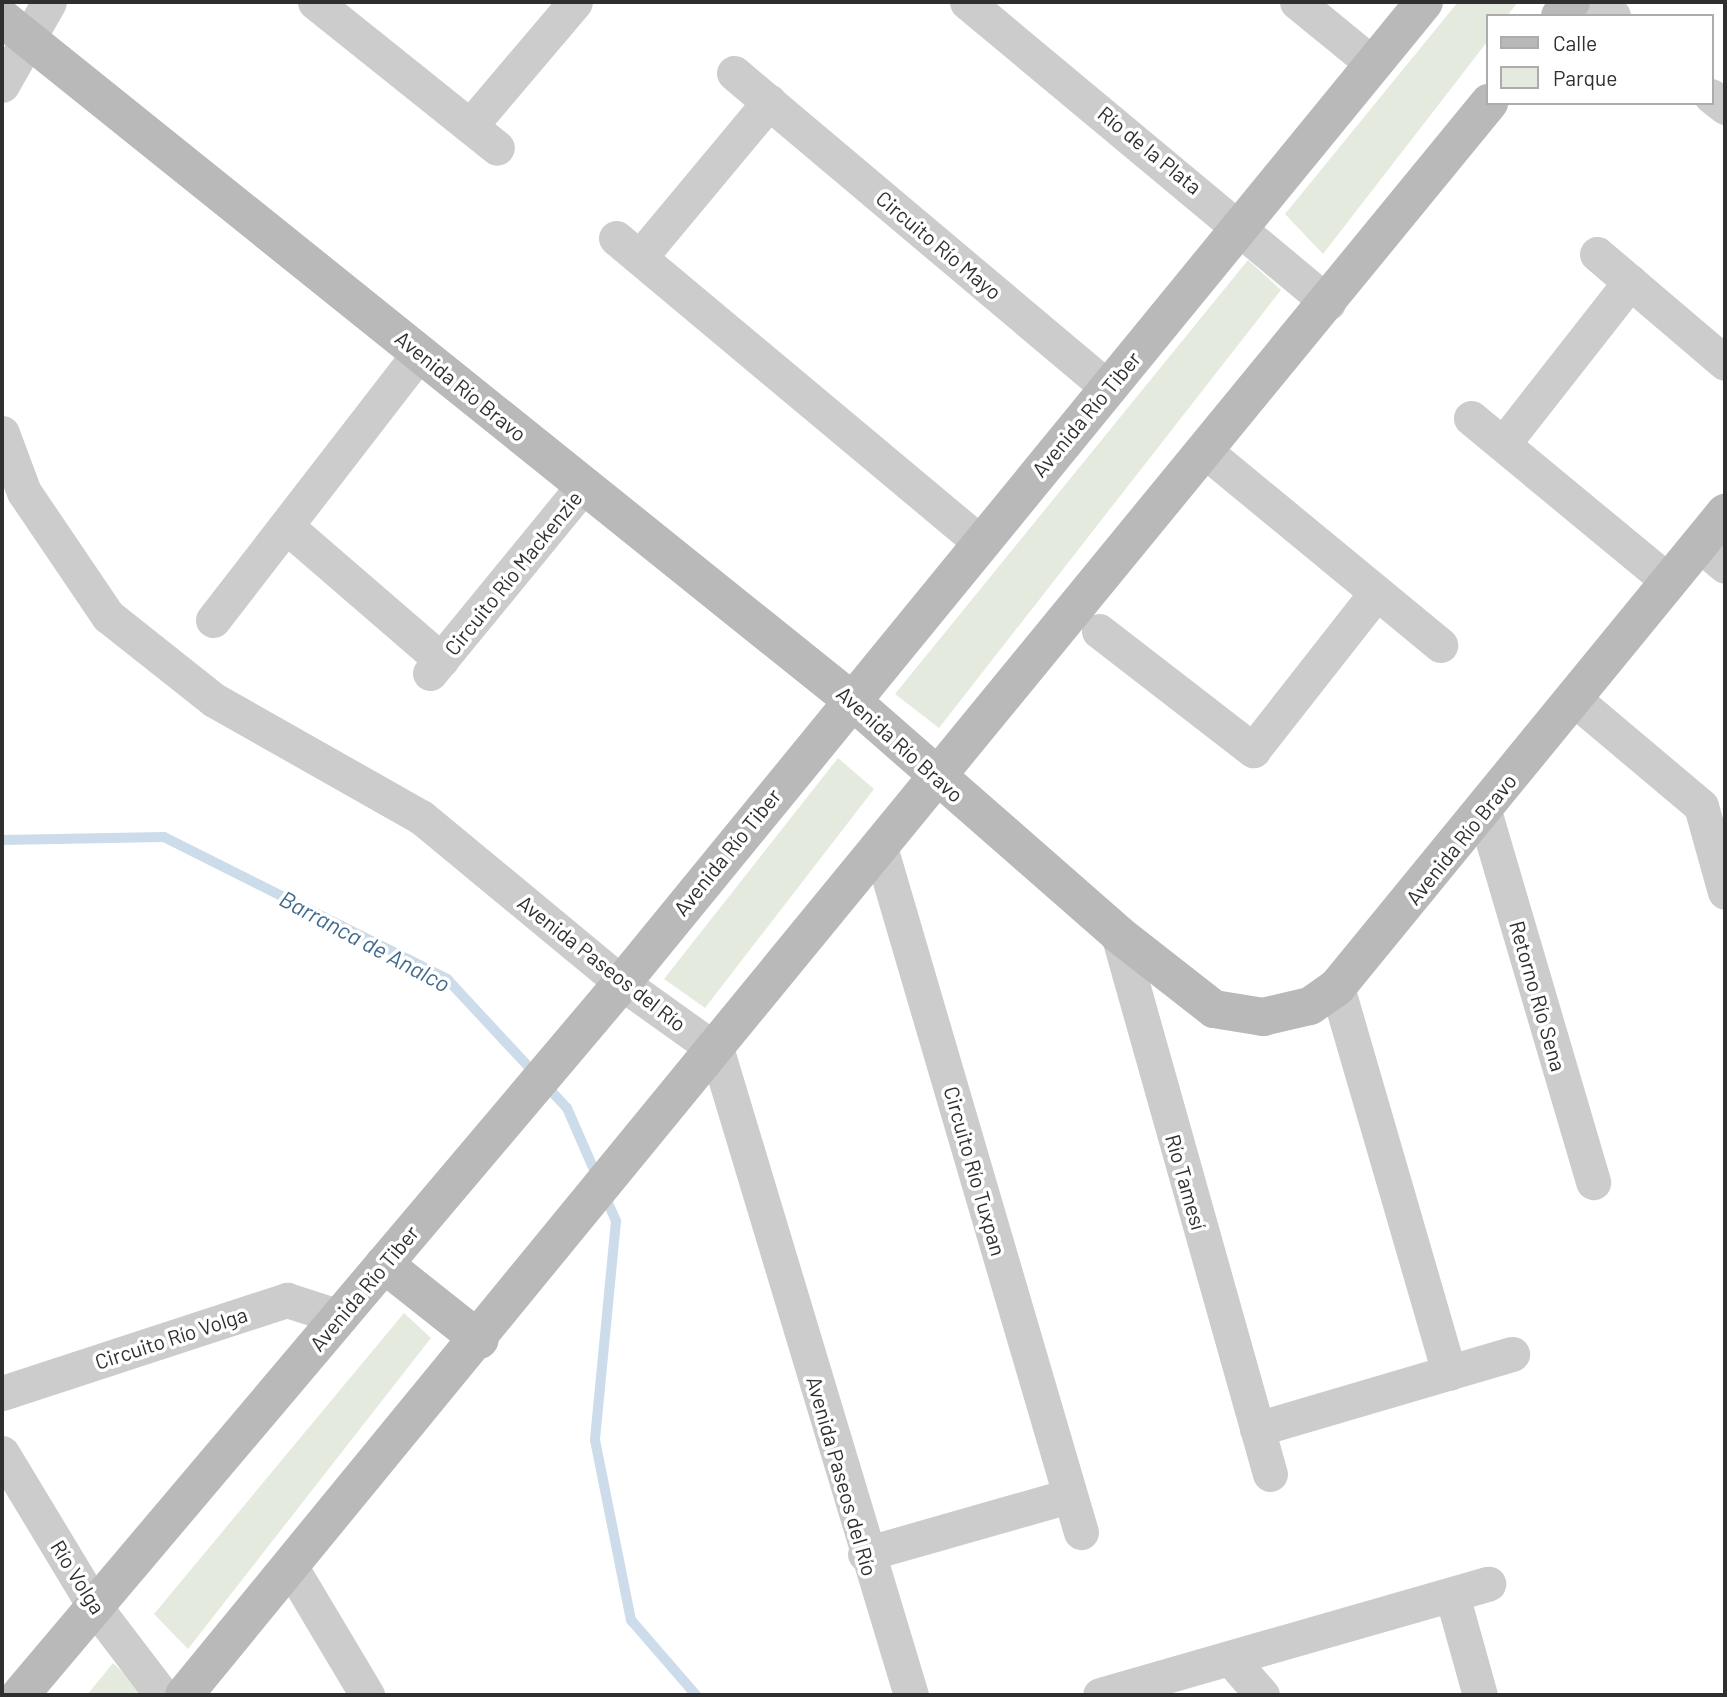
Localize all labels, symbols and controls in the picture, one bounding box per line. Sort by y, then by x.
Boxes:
legend [1486,14,1713,105]
text: Calle [1553,30,1597,55]
text: Parque [1553,65,1618,90]
street label: Río de la Plata [1093,101,1207,199]
street label: Circuito Río Mayo [871,185,1007,305]
street label: Avenida Río Bravo [390,325,532,447]
street label: Avenida Río Tiber [1026,346,1146,482]
street label: Circuito Río Mackenzie [439,486,587,660]
street label: Avenida Río Bravo [832,681,968,807]
street label: Avenida Río Bravo [1400,768,1522,910]
street label: Avenida Río Tiber [668,783,786,921]
water label: Barranca de Analco [275,884,455,998]
street label: Avenida Paseos del Río [513,889,691,1037]
street label: Retorno Río Sena [1504,918,1572,1074]
street label: Circuito Río Tuxpan [939,1083,1011,1259]
street label: Río Tamesí [1160,1131,1212,1233]
street label: Avenida Río Tiber [304,1220,424,1356]
street label: Circuito Río Volga [92,1301,250,1375]
street label: Avenida Paseos del Río [801,1373,883,1579]
street label: Río Volga [45,1535,111,1619]

